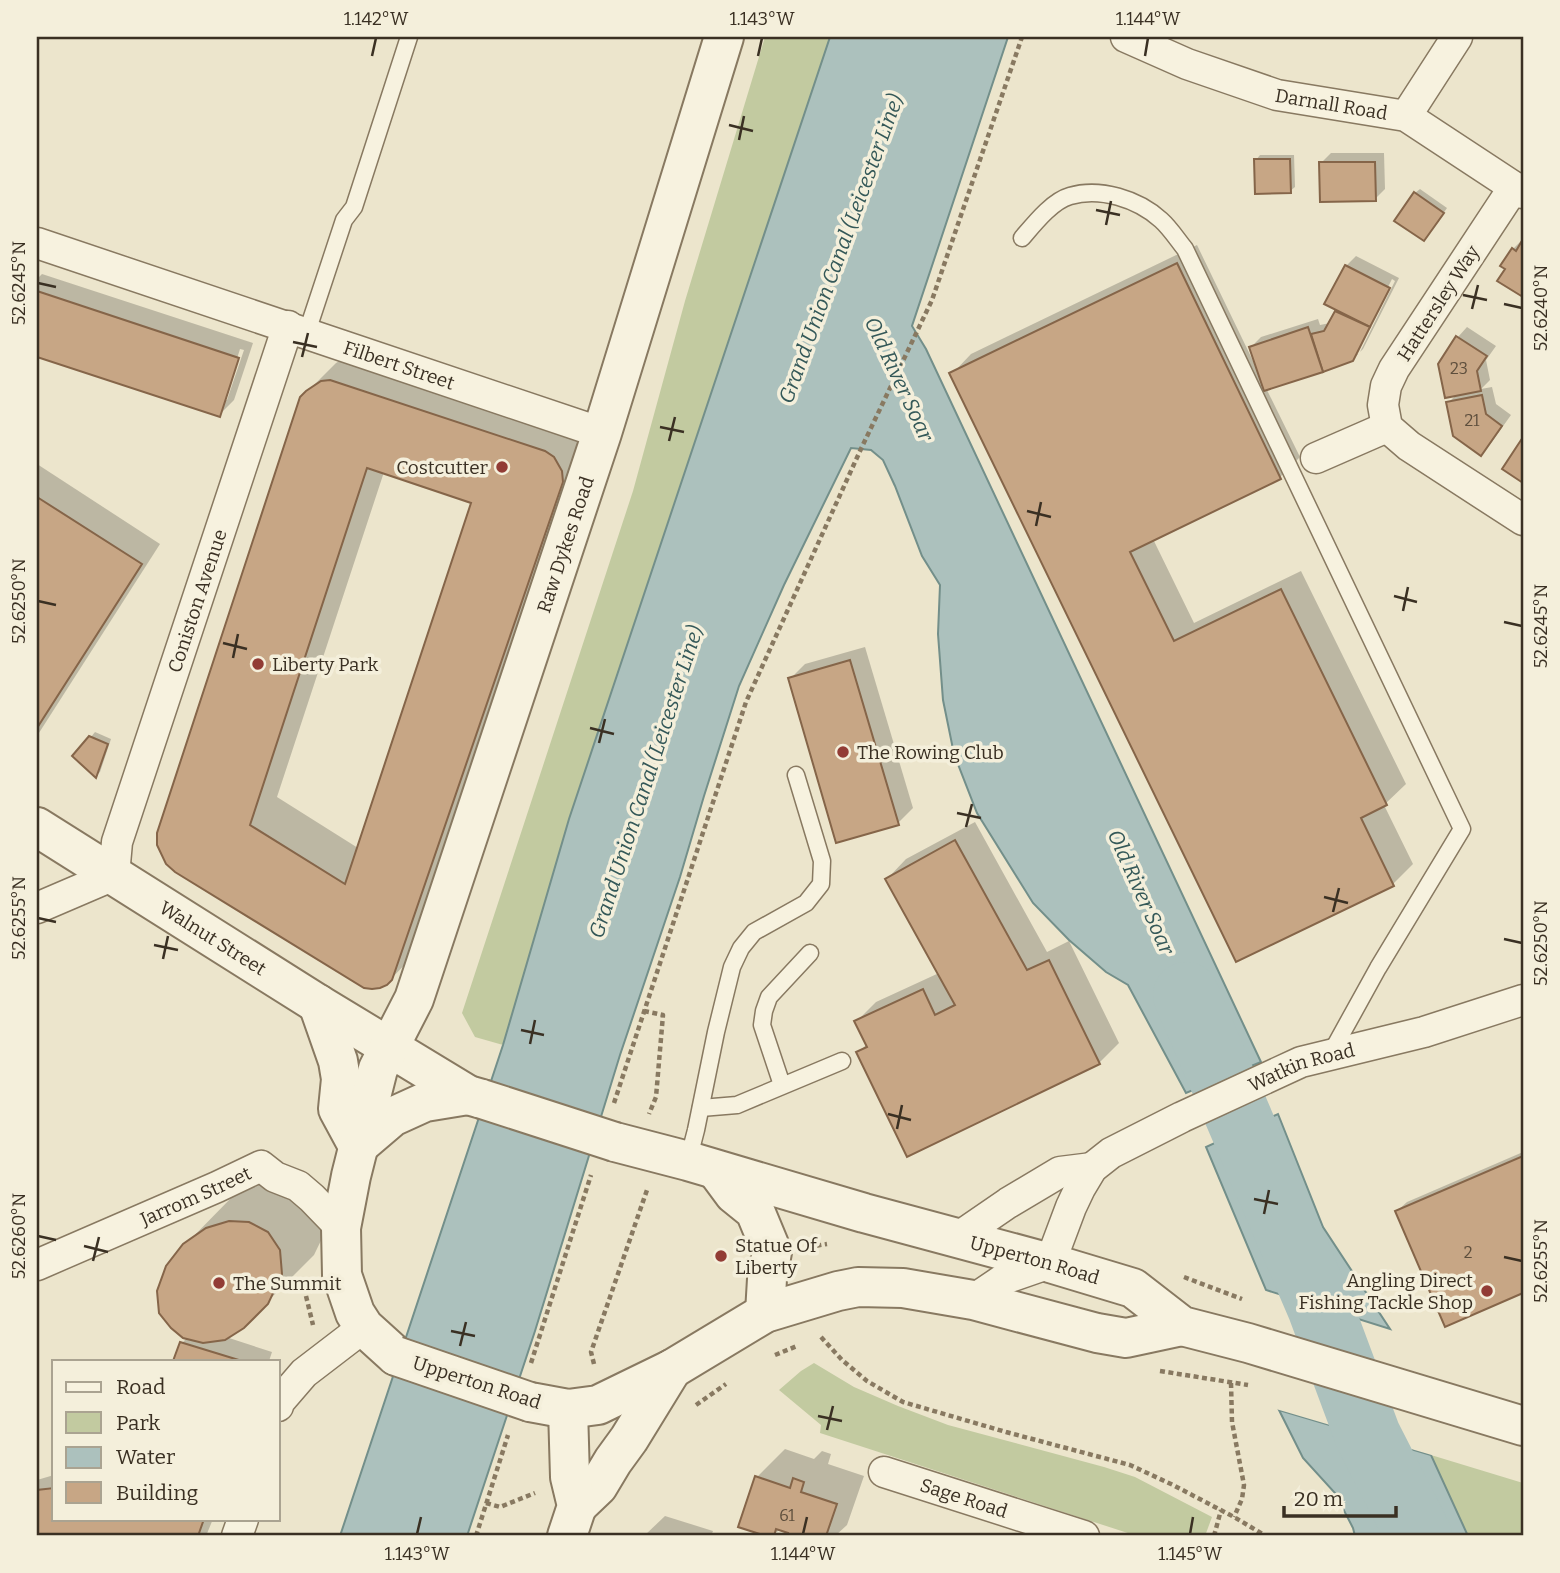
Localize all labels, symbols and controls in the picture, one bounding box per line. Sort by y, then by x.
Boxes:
text: 1.142°W [344,8,409,30]
text: 1.143°W [729,8,795,30]
text: 1.144°W [1116,8,1181,30]
street label: Darnall Road [1273,84,1389,125]
water label: Grand Union Canal (Leicester Line) [773,90,909,407]
street label: Hattersley Way [1392,240,1485,365]
text: 52.6245°N [8,241,30,325]
text: 52.6240°N [1530,265,1552,351]
water label: Old River Soar [859,313,940,447]
street label: Filbert Street [340,336,458,395]
house number: 23 [1450,359,1468,378]
house number: 21 [1464,411,1480,430]
place label: Costcutter [396,456,489,479]
marker: Costcutter [494,459,510,475]
street label: Raw Dykes Road [532,473,599,616]
street label: Coniston Avenue [163,526,232,676]
text: 52.6250°N [8,558,30,644]
text: 52.6245°N [1530,584,1552,668]
water label: Grand Union Canal (Leicester Line) [583,622,709,941]
place label: Liberty Park [272,653,378,676]
marker: Liberty Park [250,656,266,672]
place label: The Rowing Club [857,741,1004,764]
marker: The Rowing Club [835,744,851,760]
water label: Old River Soar [1102,826,1181,960]
text: 52.6255°N [8,876,30,960]
street label: Walnut Street [155,896,271,981]
text: 52.6250°N [1530,900,1552,986]
street label: Watkin Road [1245,1038,1357,1097]
street label: Jarrom Street [136,1161,255,1231]
text: 52.6260°N [8,1193,30,1279]
text: 52.6255°N [1530,1219,1552,1303]
street label: Upperton Road [967,1231,1102,1289]
place label: Statue Of Liberty [735,1234,818,1279]
house number: 2 [1464,1243,1472,1262]
marker: Statue Of Liberty [713,1248,729,1264]
place label: Angling Direct Fishing Tackle Shop [1299,1269,1473,1314]
place label: The Summit [233,1272,342,1295]
marker: The Summit [211,1275,227,1291]
marker: Angling Direct Fishing Tackle Shop [1479,1283,1495,1299]
street label: Upperton Road [410,1351,544,1414]
legend [52,1360,280,1520]
text: Road [116,1374,165,1400]
text: Park [116,1410,160,1436]
text: Water [116,1444,175,1470]
street label: Sage Road [917,1473,1011,1523]
scale bar [1284,1475,1396,1519]
text: Building [116,1480,199,1506]
text: 20 m [1294,1486,1343,1512]
house number: 61 [779,1506,795,1525]
text: 1.143°W [384,1543,450,1565]
text: 1.144°W [771,1543,836,1565]
text: 1.145°W [1158,1543,1223,1565]

